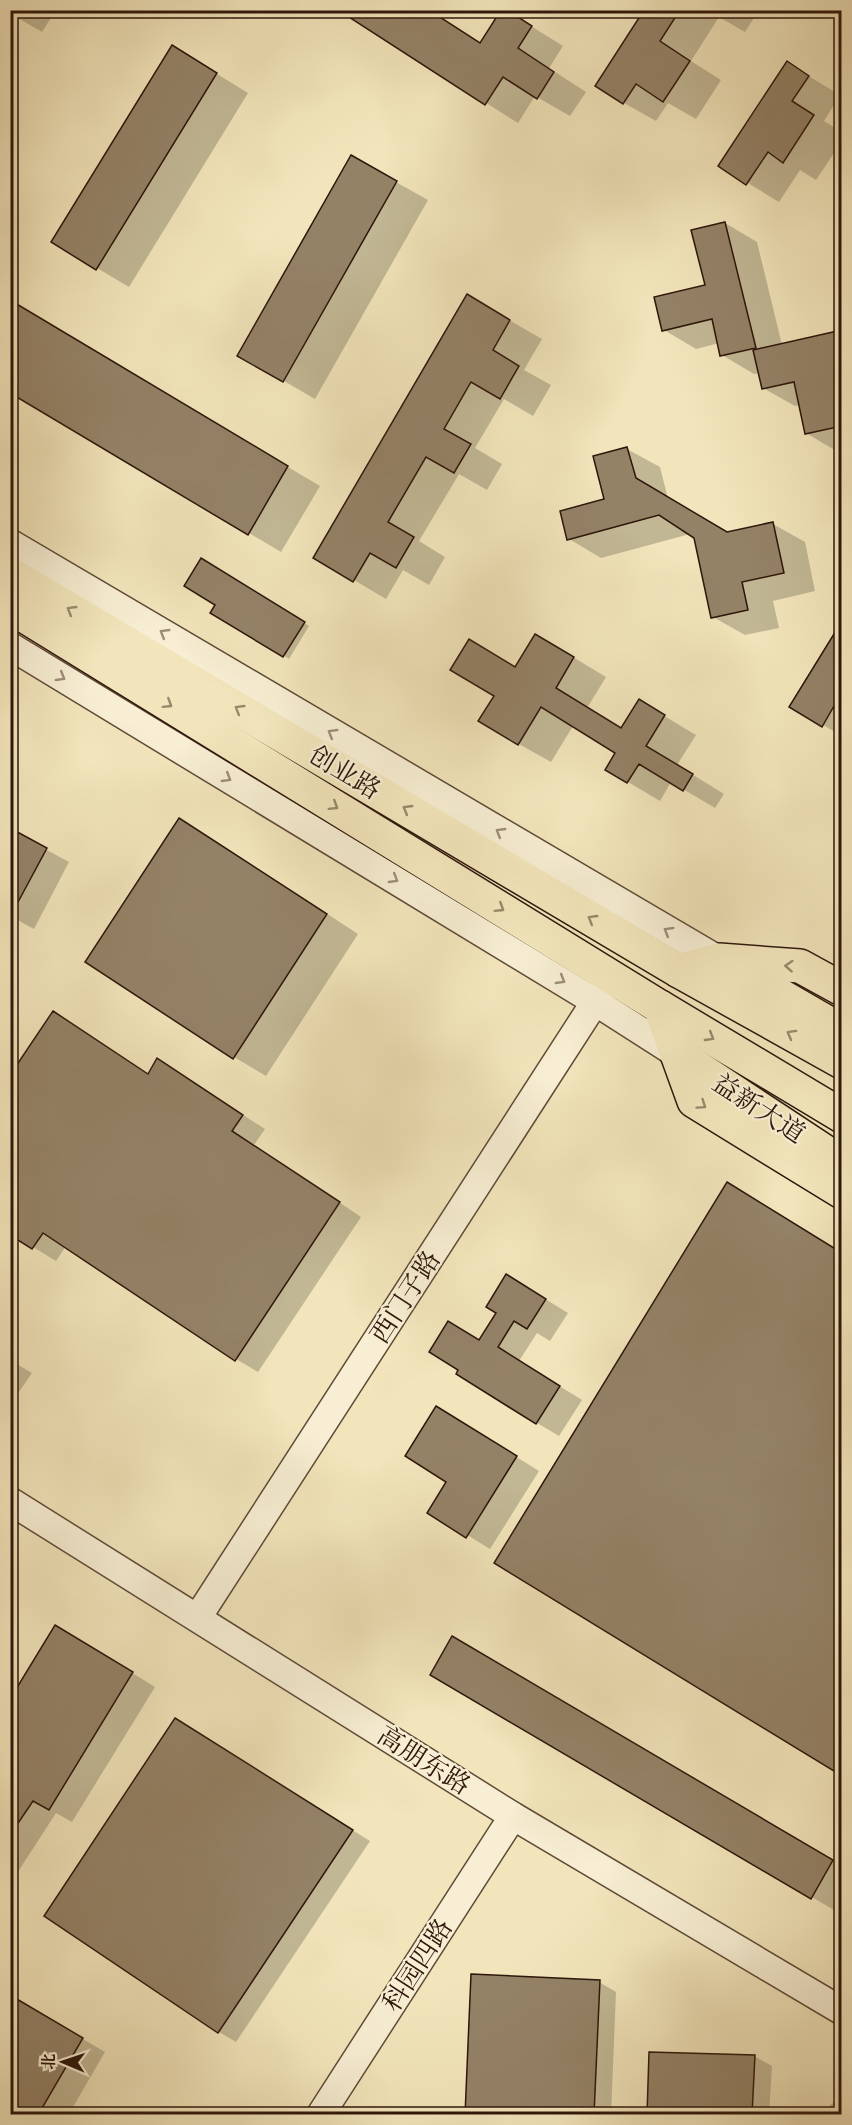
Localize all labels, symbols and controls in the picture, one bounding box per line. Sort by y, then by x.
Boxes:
one-way arrow [67,605,77,617]
one-way arrow [160,629,171,641]
one-way arrow [54,669,65,680]
one-way arrow [162,696,172,708]
one-way arrow [235,705,245,717]
one-way arrow [328,728,339,740]
street label: 创业路 [302,739,386,808]
one-way arrow [221,771,231,782]
one-way arrow [328,798,338,810]
one-way arrow [403,805,413,816]
one-way arrow [496,827,506,839]
one-way arrow [388,872,398,884]
one-way arrow [493,901,504,912]
one-way arrow [588,915,598,927]
one-way arrow [664,926,674,938]
one-way arrow [784,959,793,972]
one-way arrow [555,973,565,985]
one-way arrow [704,1029,714,1041]
one-way arrow [786,1029,797,1041]
street label: 益新大道 [706,1067,811,1151]
one-way arrow [696,1098,707,1109]
street label: 西门子路 [364,1245,448,1350]
street label: 高朋东路 [370,1720,476,1803]
street label: 科园四路 [376,1913,460,2018]
north arrow [33,2032,93,2092]
text: 北 [39,2053,59,2070]

